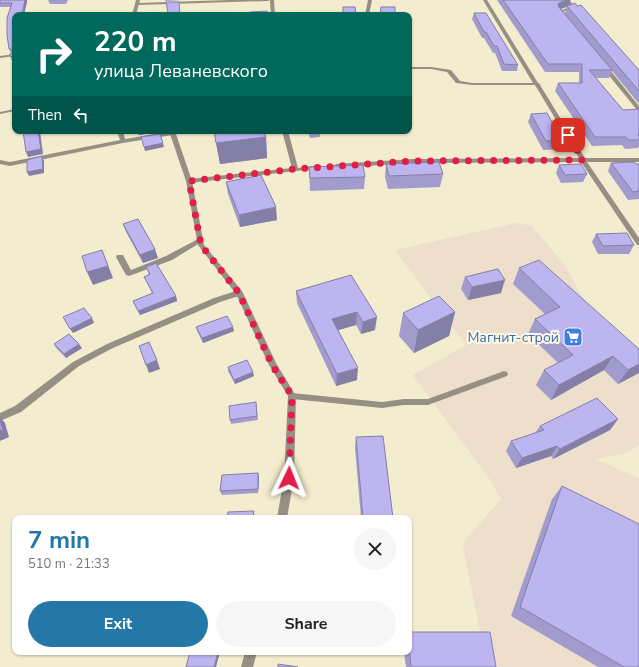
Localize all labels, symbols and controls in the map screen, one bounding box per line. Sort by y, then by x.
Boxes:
text: 220 m [94,23,177,61]
icon: right [28,28,80,80]
text: улица Леваневского [94,59,268,83]
icon: left [70,104,92,126]
text: Then [28,105,62,125]
pin [551,118,585,152]
icon: arrive [557,124,579,146]
supermarket icon: Магнит-строй [562,326,584,348]
place label: Магнит-строй [467,328,559,347]
position arrow [268,457,310,499]
text: 7 min [28,524,90,556]
button: close [354,528,396,570]
text: 510 m · 21:33 [28,555,110,573]
button: Exit [28,601,208,647]
button: Share [216,601,396,647]

